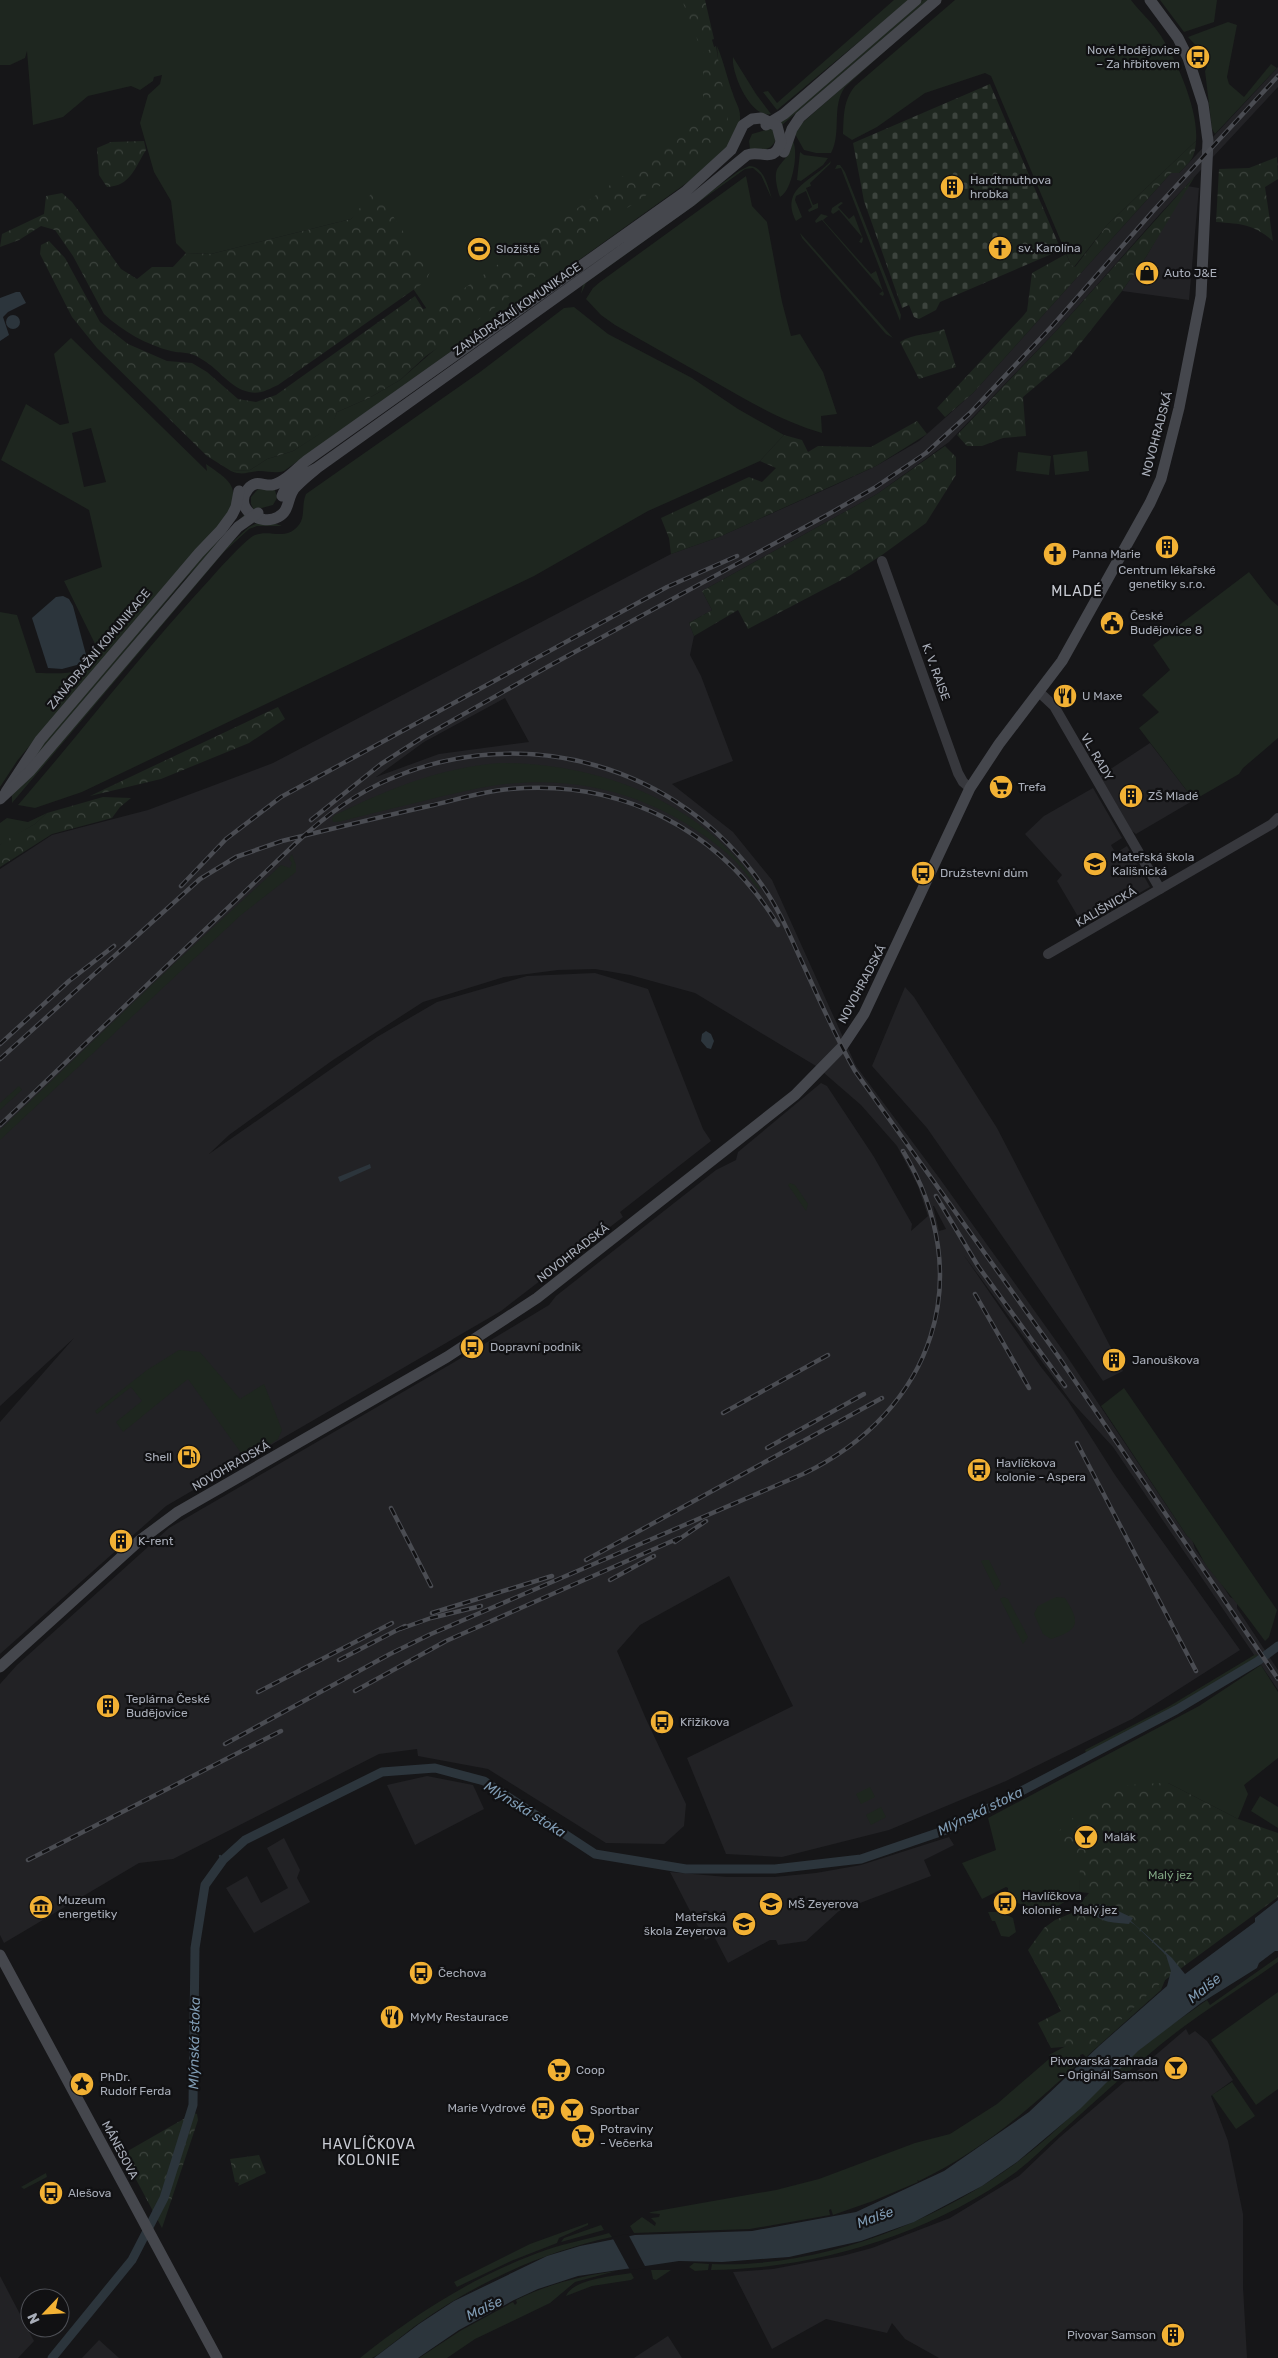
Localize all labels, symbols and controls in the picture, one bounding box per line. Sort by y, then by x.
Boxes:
place label: Nové Hodějovice – Za hřbitovem [1087,43,1180,71]
bus stop icon: Nové Hodějovice – Za hřbitovem [1185,44,1211,70]
place label: Hardtmuthova hrobka [970,173,1051,201]
building icon: Hardtmuthova hrobka [939,174,965,200]
church icon: sv. Karolína [987,235,1013,261]
sports icon: Složiště [466,236,492,262]
place label: sv. Karolína [1018,241,1081,255]
place label: Složiště [496,242,540,256]
street label: ZANÁDRAŽNÍ KOMUNIKACE [451,260,583,358]
shop icon: Auto J&E [1134,260,1160,286]
place label: Auto J&E [1164,266,1217,280]
street label: NOVOHRADSKÁ [1139,390,1175,478]
building icon: Centrum lékařské genetiky s.r.o. [1154,534,1180,560]
church icon: Panna Marie [1042,541,1068,567]
place label: Panna Marie [1072,547,1141,561]
place label: Centrum lékařské genetiky s.r.o. [1118,563,1216,591]
district label: MLADÉ [1051,582,1103,600]
street label: ZANÁDRAŽNÍ KOMUNIKACE [45,586,153,712]
place label: České Budějovice 8 [1130,609,1202,637]
public building icon: České Budějovice 8 [1099,610,1125,636]
street label: K. V. RAISE [919,642,953,702]
restaurant icon: U Maxe [1052,683,1078,709]
place label: U Maxe [1082,689,1123,703]
street label: VL. RADY [1078,731,1116,783]
supermarket icon: Trefa [988,774,1014,800]
place label: Trefa [1018,780,1046,794]
building icon: ZŠ Mladé [1118,783,1144,809]
place label: ZŠ Mladé [1148,789,1199,803]
place label: Mateřská škola Kališnická [1112,850,1194,878]
school or university icon: Mateřská škola Kališnická [1082,851,1108,877]
bus stop icon: Družstevní dům [910,860,936,886]
place label: Družstevní dům [940,866,1028,880]
street label: KALIŠNICKÁ [1073,884,1139,930]
street label: NOVOHRADSKÁ [835,942,889,1026]
street label: NOVOHRADSKÁ [534,1221,612,1285]
bus stop icon: Dopravní podnik [459,1334,485,1360]
place label: Dopravní podnik [490,1340,581,1354]
building icon: Janouškova [1101,1347,1127,1373]
place label: Janouškova [1132,1353,1199,1367]
street label: NOVOHRADSKÁ [190,1438,272,1494]
fuel station icon: Shell [176,1444,202,1470]
place label: Shell [145,1450,172,1464]
place label: Havlíčkova kolonie - Aspera [996,1456,1086,1484]
bus stop icon: Havlíčkova kolonie - Aspera [966,1457,992,1483]
building icon: K-rent [108,1528,134,1554]
place label: K-rent [138,1534,174,1548]
place label: Teplárna České Budějovice [126,1692,210,1720]
building icon: Teplárna České Budějovice [95,1693,121,1719]
bus stop icon: Křižíkova [649,1709,675,1735]
place label: Křižíkova [680,1715,729,1729]
water label: Mlýnská stoka [481,1778,569,1841]
water label: Mlýnská stoka [935,1783,1026,1839]
bar icon: Malák [1073,1824,1099,1850]
place label: Malák [1104,1830,1137,1844]
park label: Malý jez [1148,1868,1192,1882]
place label: Havlíčkova kolonie - Malý jez [1022,1889,1117,1917]
bus stop icon: Havlíčkova kolonie - Malý jez [992,1890,1018,1916]
school or university icon: MŠ Zeyerova [758,1891,784,1917]
place label: Muzeum energetiky [58,1893,118,1921]
museum icon: Muzeum energetiky [28,1894,54,1920]
place label: MŠ Zeyerova [788,1897,859,1911]
place label: Mateřská škola Zeyerova [644,1910,726,1938]
school or university icon: Mateřská škola Zeyerova [731,1911,757,1937]
bus stop icon: Čechova [408,1960,434,1986]
place label: Čechova [438,1966,486,1980]
water label: Malše [1184,1970,1224,2007]
water label: Mlýnská stoka [185,1996,204,2090]
restaurant icon: MyMy Restaurace [379,2004,405,2030]
place label: MyMy Restaurace [410,2010,509,2024]
place label: Pivovarská zahrada - Originál Samson [1050,2054,1158,2082]
bar icon: Pivovarská zahrada - Originál Samson [1163,2055,1189,2081]
supermarket icon: Coop [546,2057,572,2083]
place label: Coop [576,2063,605,2077]
place label: PhDr. Rudolf Ferda [100,2070,171,2098]
place icon: PhDr. Rudolf Ferda [69,2071,95,2097]
bus stop icon: Marie Vydrové [530,2095,556,2121]
bar icon: Sportbar [559,2097,585,2123]
place label: Marie Vydrové [448,2101,526,2115]
place label: Sportbar [590,2103,640,2117]
street label: MÁNESOVA [99,2119,141,2181]
place label: Potraviny - Večerka [600,2122,654,2150]
supermarket icon: Potraviny - Večerka [570,2123,596,2149]
district label: HAVLÍČKOVA KOLONIE [322,2135,416,2169]
bus stop icon: Alešova [38,2180,64,2206]
place label: Alešova [68,2186,112,2200]
water label: Malše [855,2203,896,2232]
north arrow [20,2288,70,2338]
water label: Malše [464,2293,505,2324]
text: N [24,2310,44,2326]
building icon: Pivovar Samson [1160,2322,1186,2348]
place label: Pivovar Samson [1067,2328,1156,2342]

